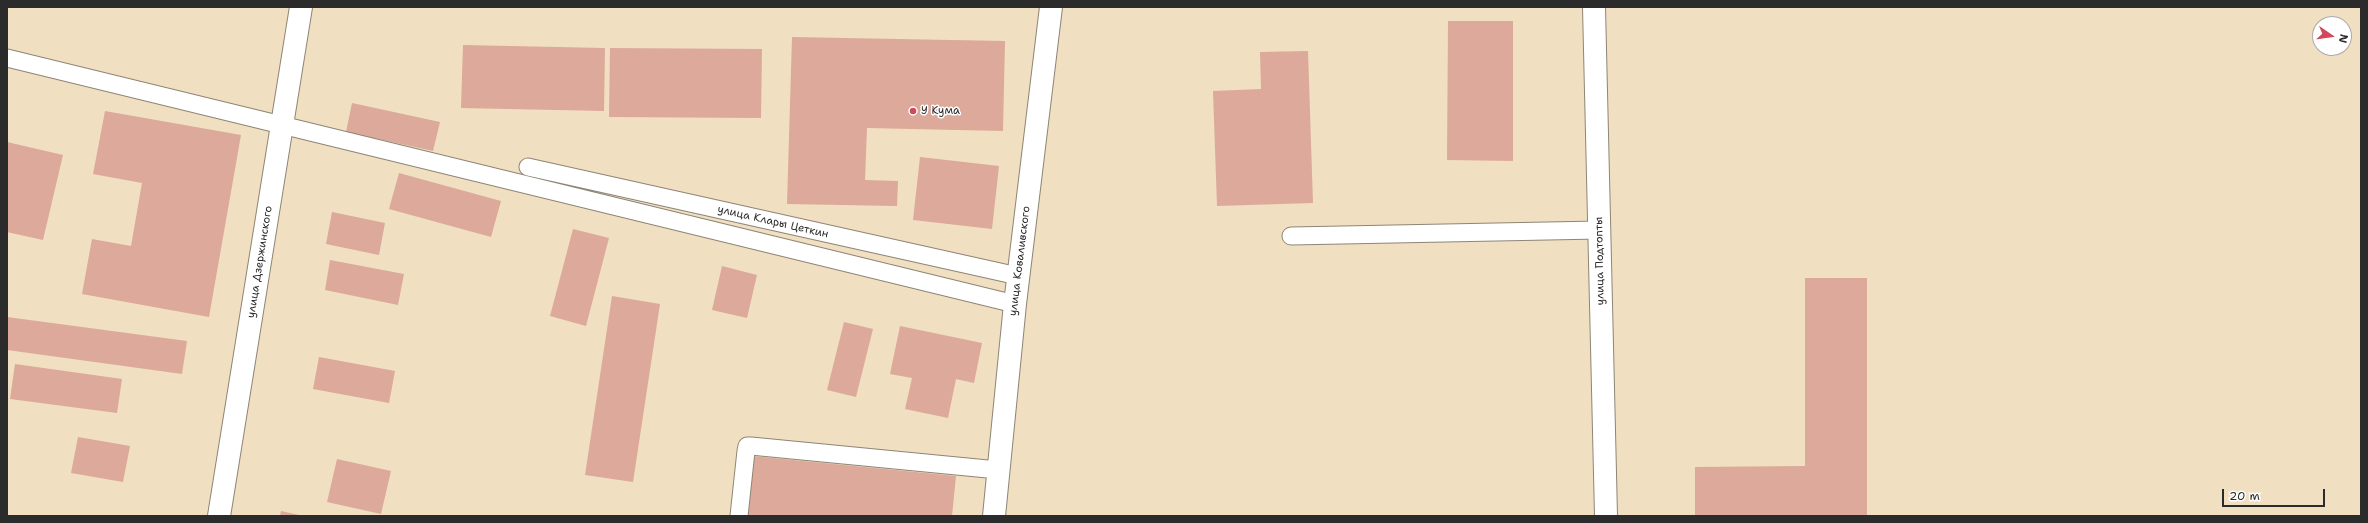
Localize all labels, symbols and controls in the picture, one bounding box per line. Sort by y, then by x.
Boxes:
north arrow [2312,16,2352,56]
text: N [2335,33,2351,45]
place label: У Кума [921,104,960,118]
marker: У Кума [908,106,918,116]
street label: улица Клары Цеткин [716,203,830,241]
street label: улица Дзержинского [245,205,275,319]
street label: улица Коваливского [1007,205,1033,317]
street label: улица Подтопты [1593,217,1607,305]
scale bar [2224,481,2327,507]
text: 20 m [2229,488,2260,504]

